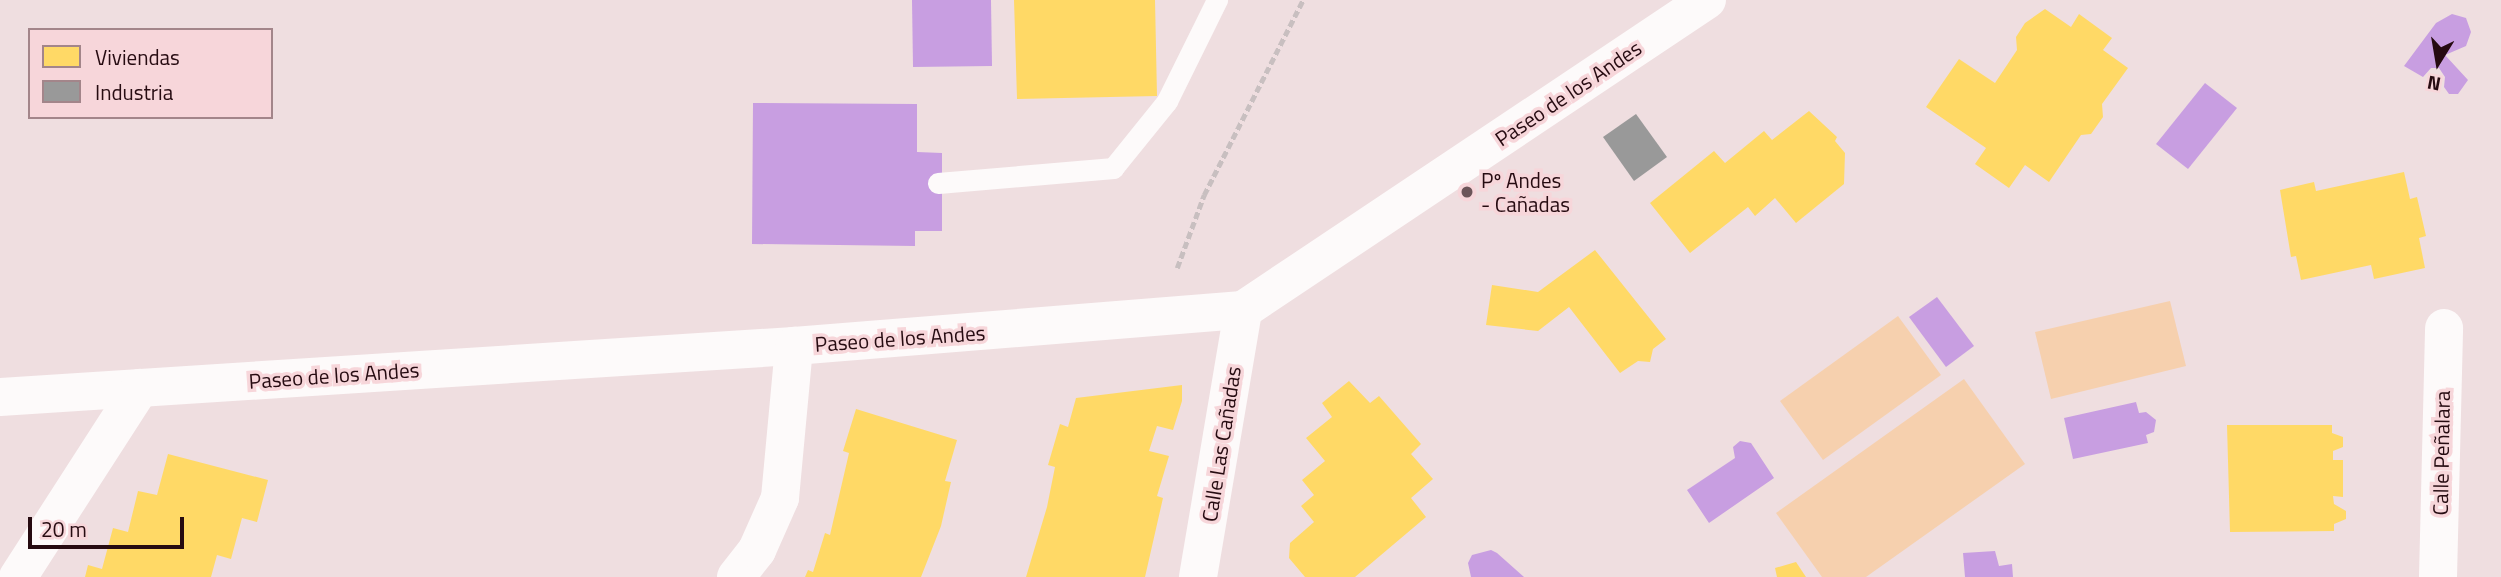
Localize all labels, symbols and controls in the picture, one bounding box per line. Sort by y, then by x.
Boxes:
legend [28,28,273,119]
north arrow [2403,28,2473,98]
street label: Paseo de los Andes [1490,35,1646,151]
text: Viviendas [95,41,180,73]
text: N [2425,69,2443,100]
text: Industria [95,76,173,108]
place label: Pº Andes - Cañadas [1481,167,1570,217]
marker: Pº Andes - Cañadas [1459,184,1475,200]
street label: Paseo de los Andes [814,319,986,357]
street label: Paseo de los Andes [248,356,420,394]
street label: Calle Las Cañadas [1196,365,1246,523]
street label: Calle Peñalara [2427,390,2455,516]
scale bar [32,504,187,548]
text: 20 m [41,513,87,545]

